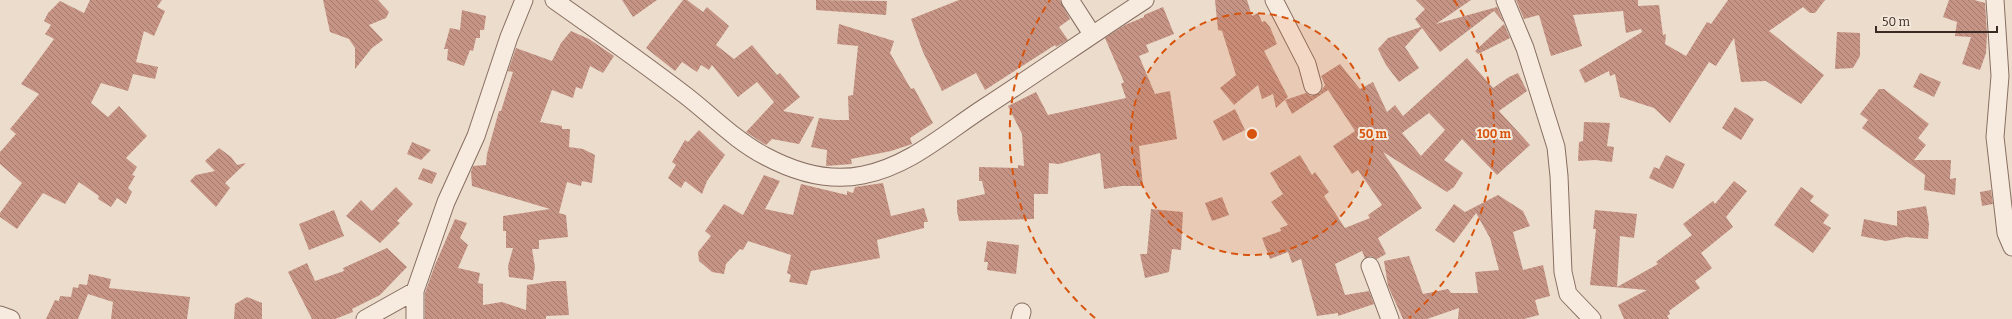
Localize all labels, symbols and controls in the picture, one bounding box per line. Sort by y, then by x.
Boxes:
scale bar [1876,8,1997,34]
text: 50 m [1882,15,1911,29]
centre of rings [1245,127,1259,141]
text: 50 m [1359,127,1387,141]
text: 100 m [1477,127,1512,141]

